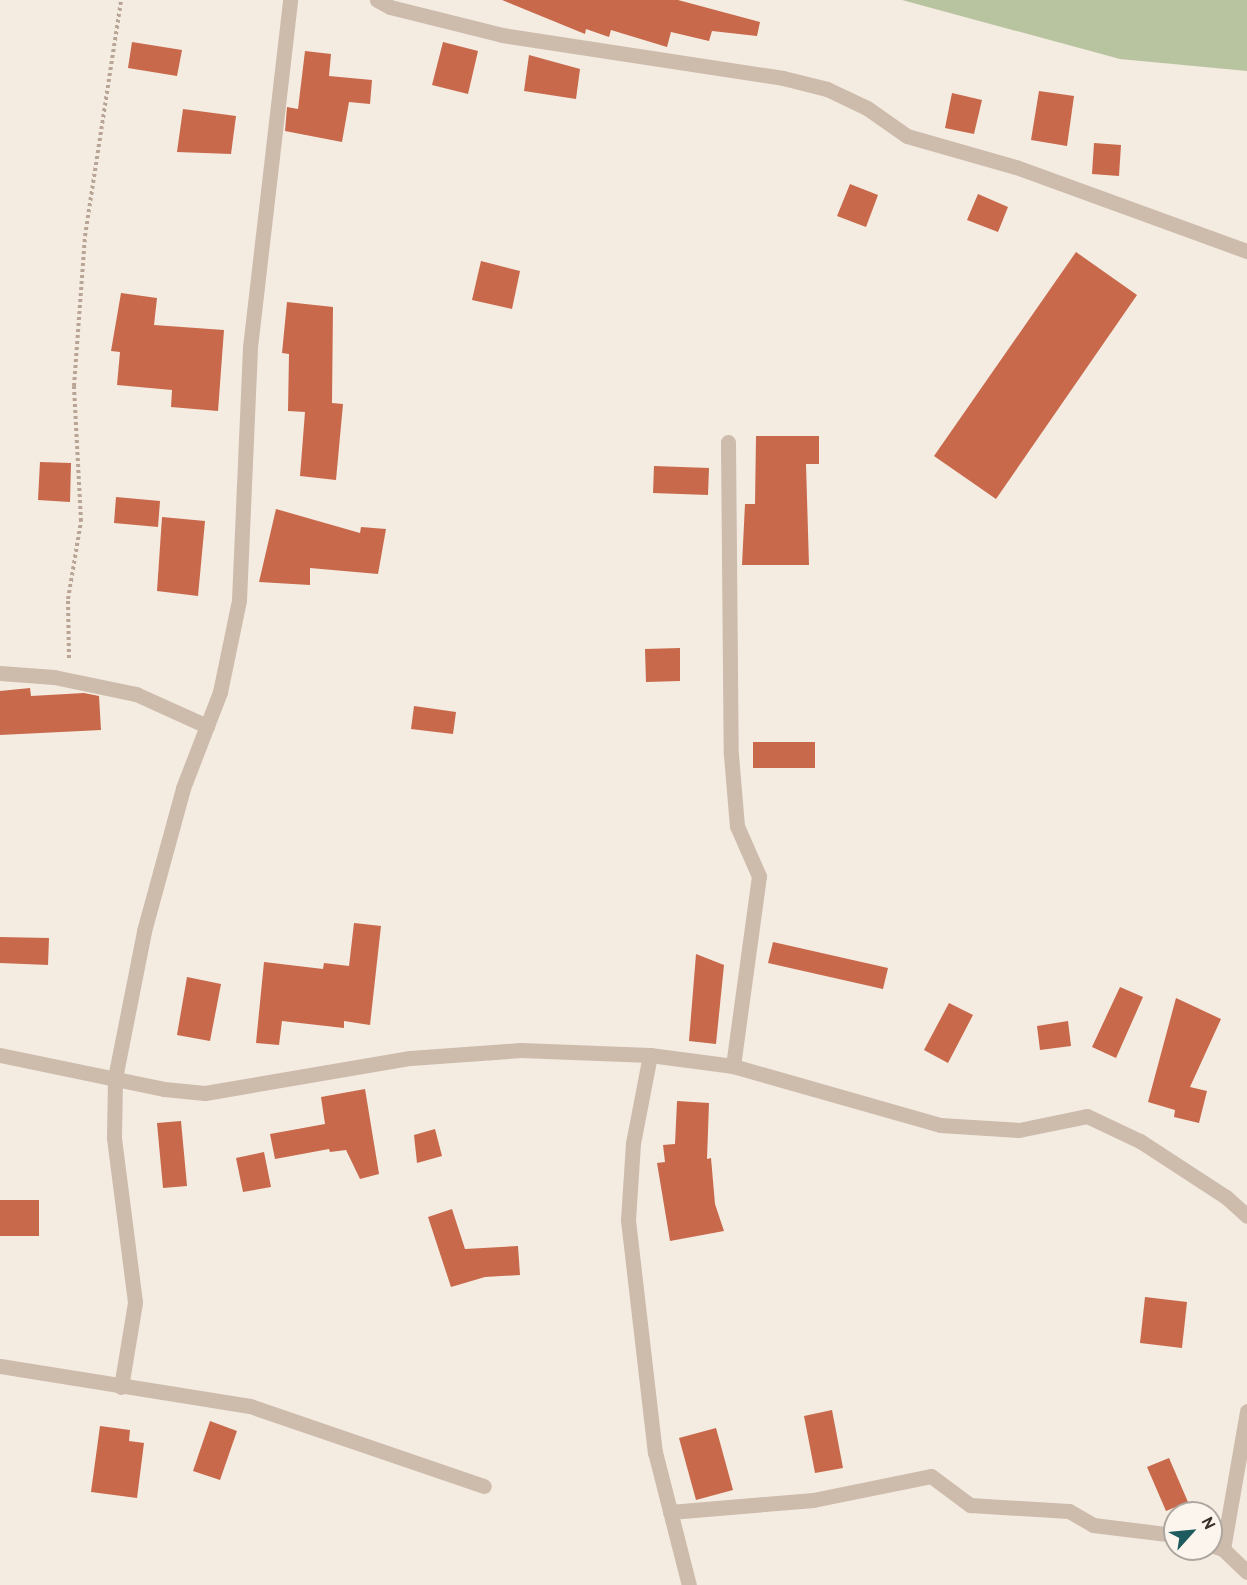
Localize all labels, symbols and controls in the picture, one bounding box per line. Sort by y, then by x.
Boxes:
north arrow [1163,1501,1223,1561]
text: N [1196,1514,1219,1533]

